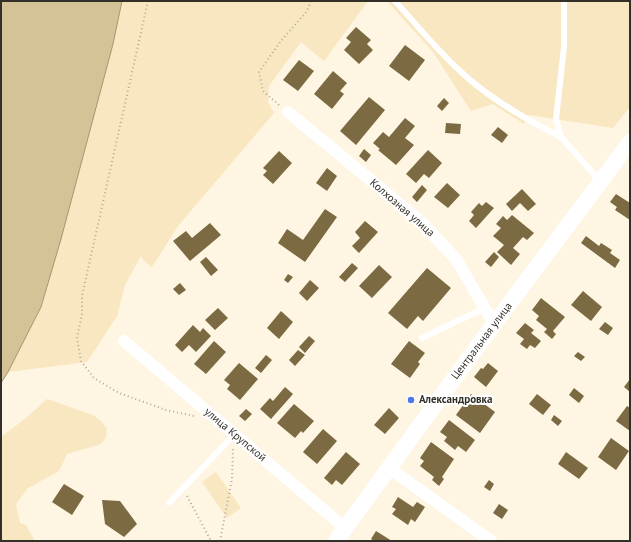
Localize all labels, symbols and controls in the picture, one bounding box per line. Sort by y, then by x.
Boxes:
street label: Колхозная улица [367,176,437,240]
street label: Центральная улица [449,300,515,382]
place label: Александровка [419,393,492,407]
marker: Александровка [406,395,416,405]
street label: улица Крупской [201,405,269,465]

